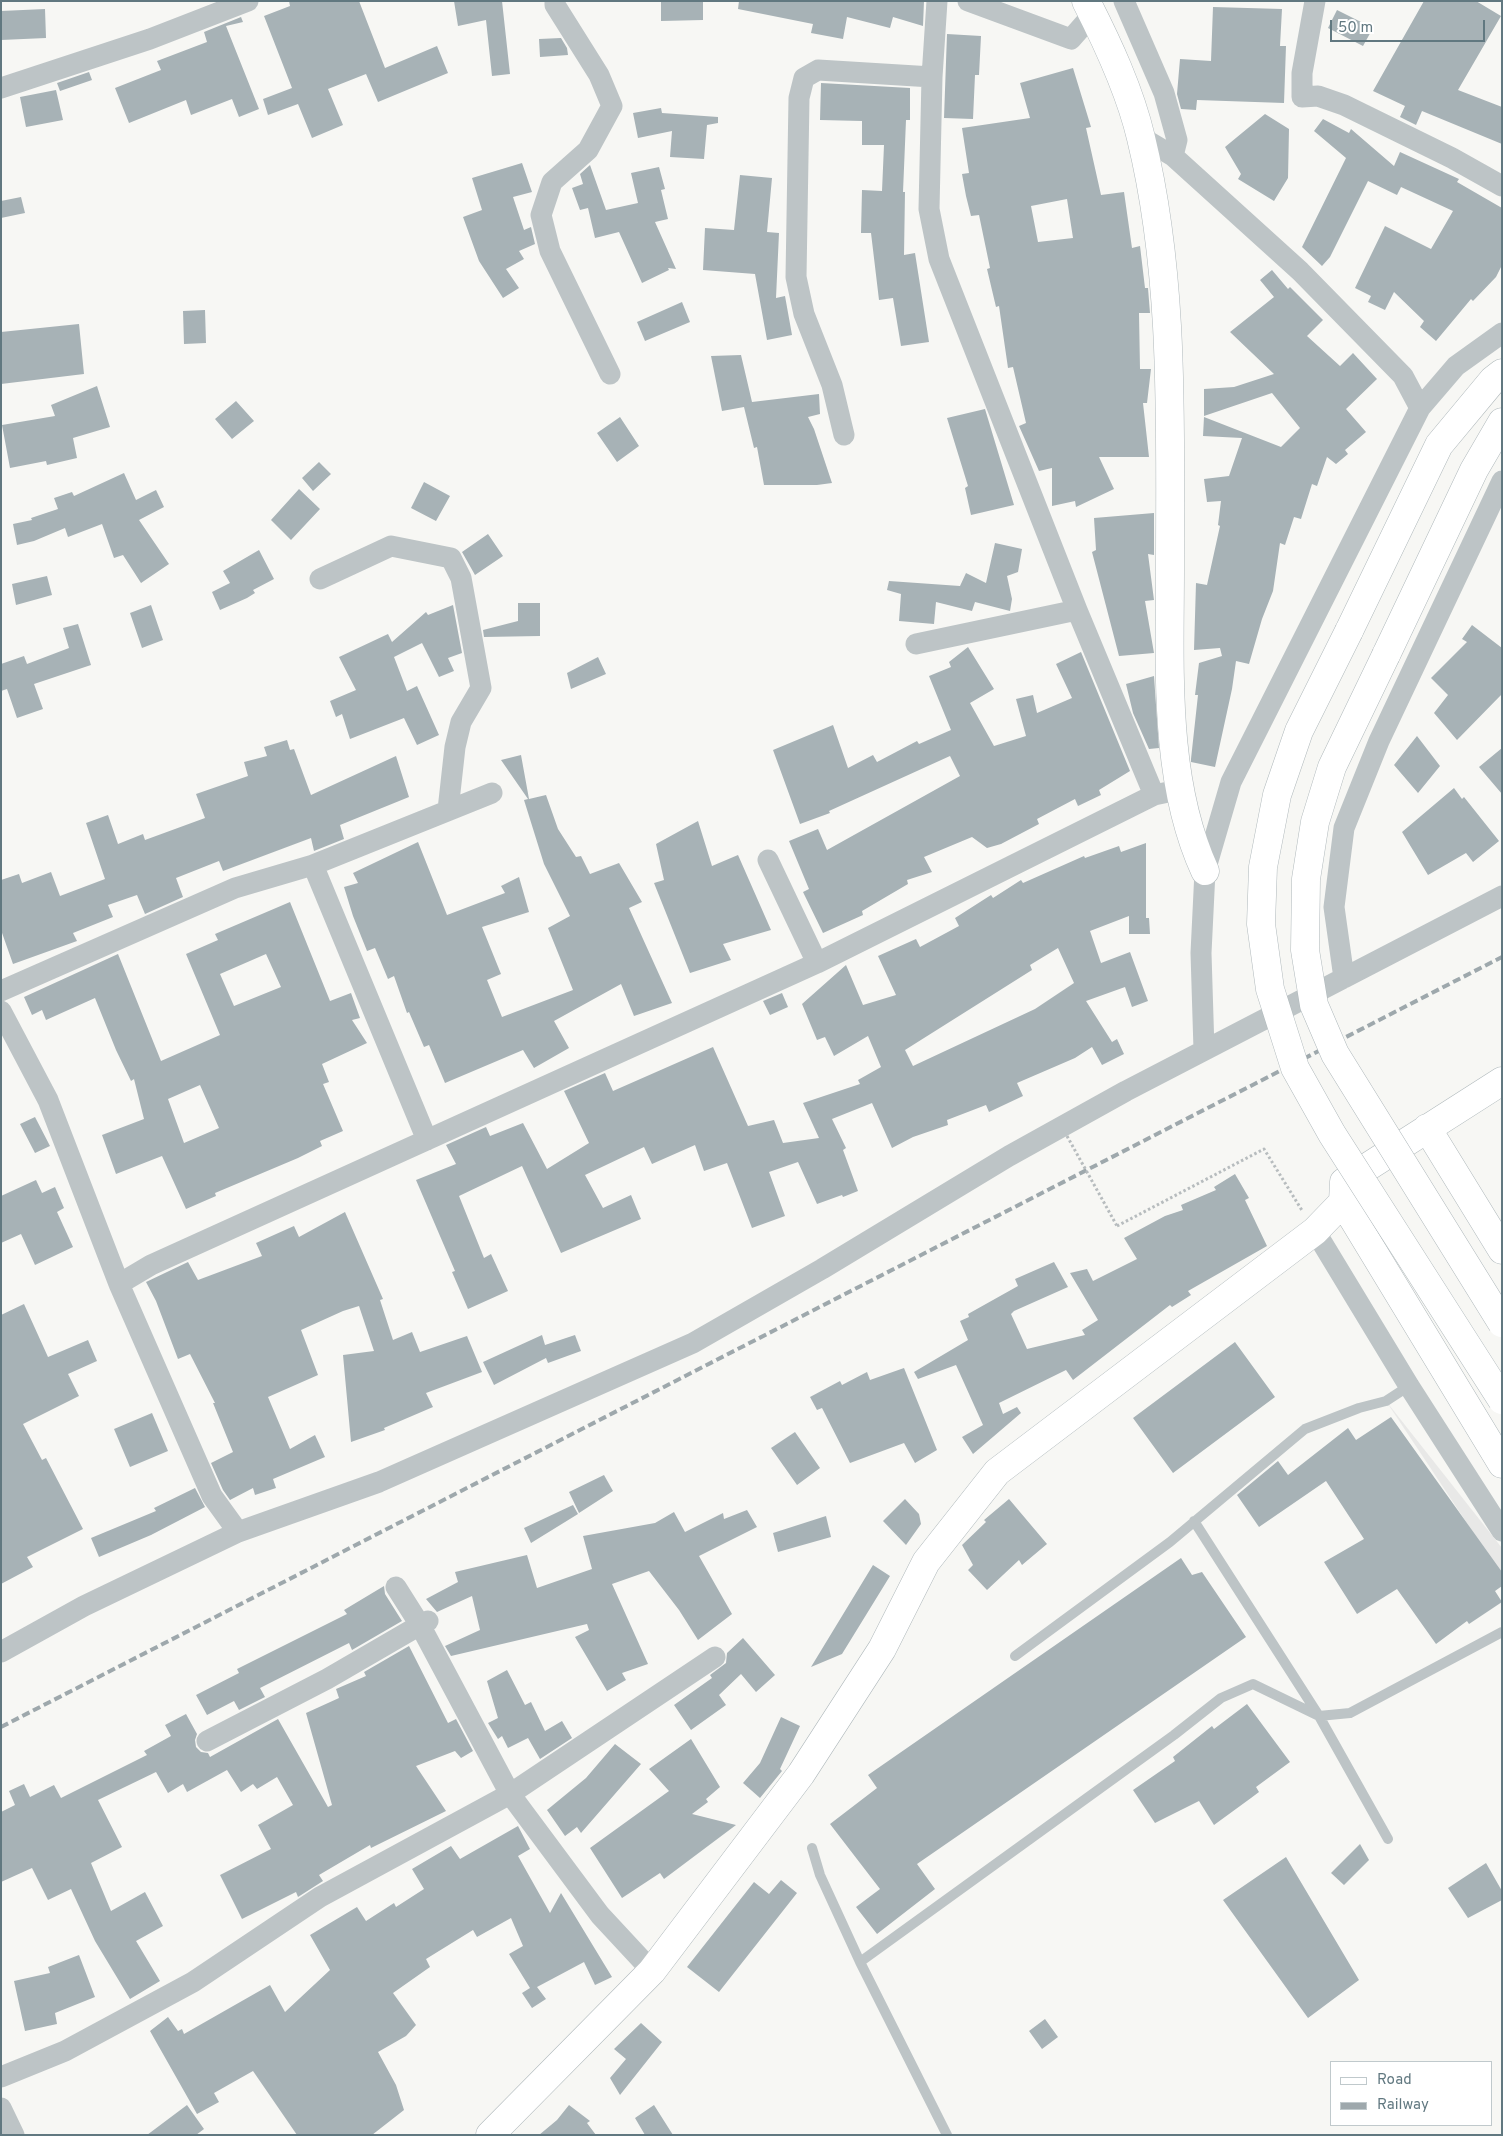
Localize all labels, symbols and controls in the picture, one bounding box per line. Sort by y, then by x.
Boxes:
scale bar [1333,10,1488,42]
text: 50 m [1338,19,1373,38]
legend [1330,2061,1493,2126]
text: Road [1377,2071,1412,2090]
text: Railway [1377,2096,1429,2115]

